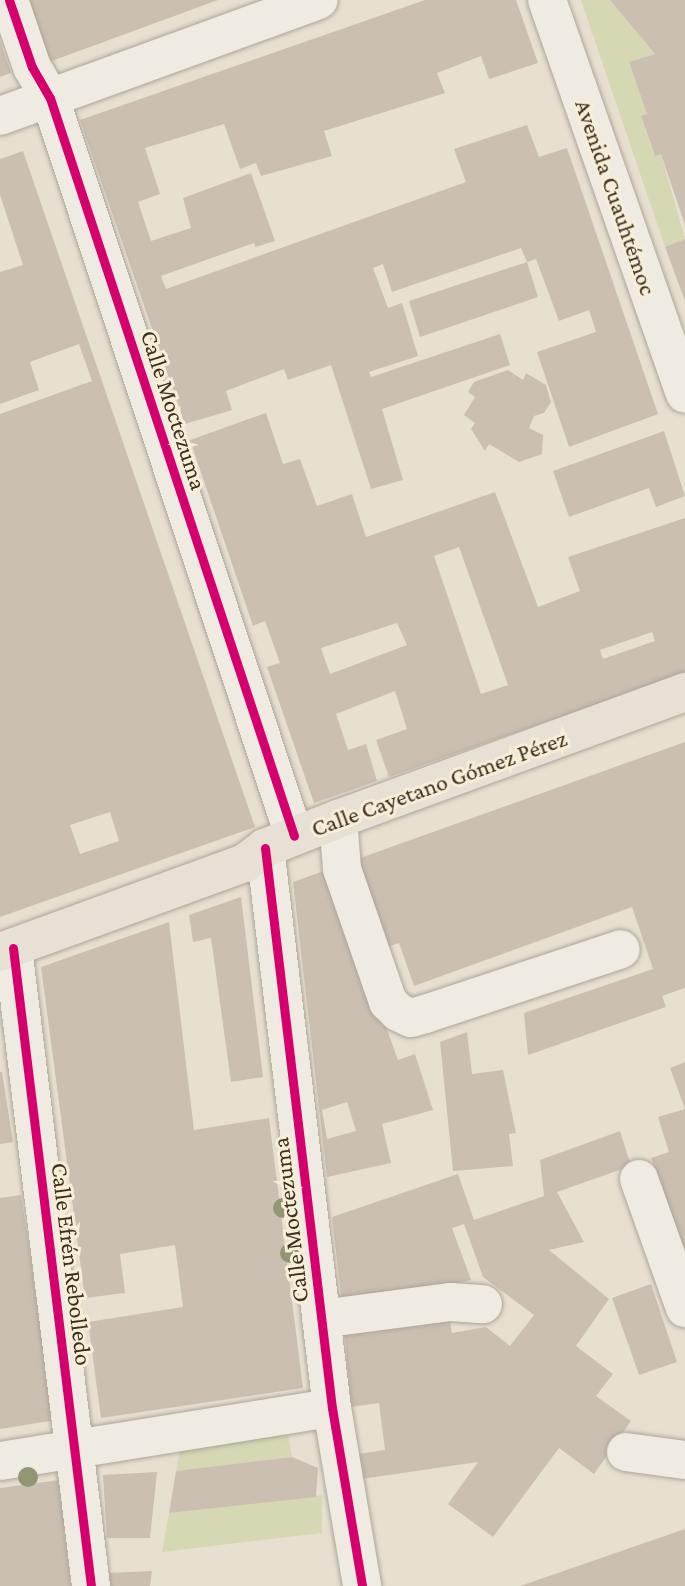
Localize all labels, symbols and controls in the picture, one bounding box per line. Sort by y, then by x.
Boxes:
street label: Avenida Cuauhtémoc [569,95,663,299]
street label: Calle Moctezuma [135,327,213,493]
street label: Calle Cayetano Gómez Pérez [307,723,571,843]
street label: Calle Moctezuma [266,1136,314,1304]
street label: Calle Efrén Rebolledo [45,1161,99,1367]

